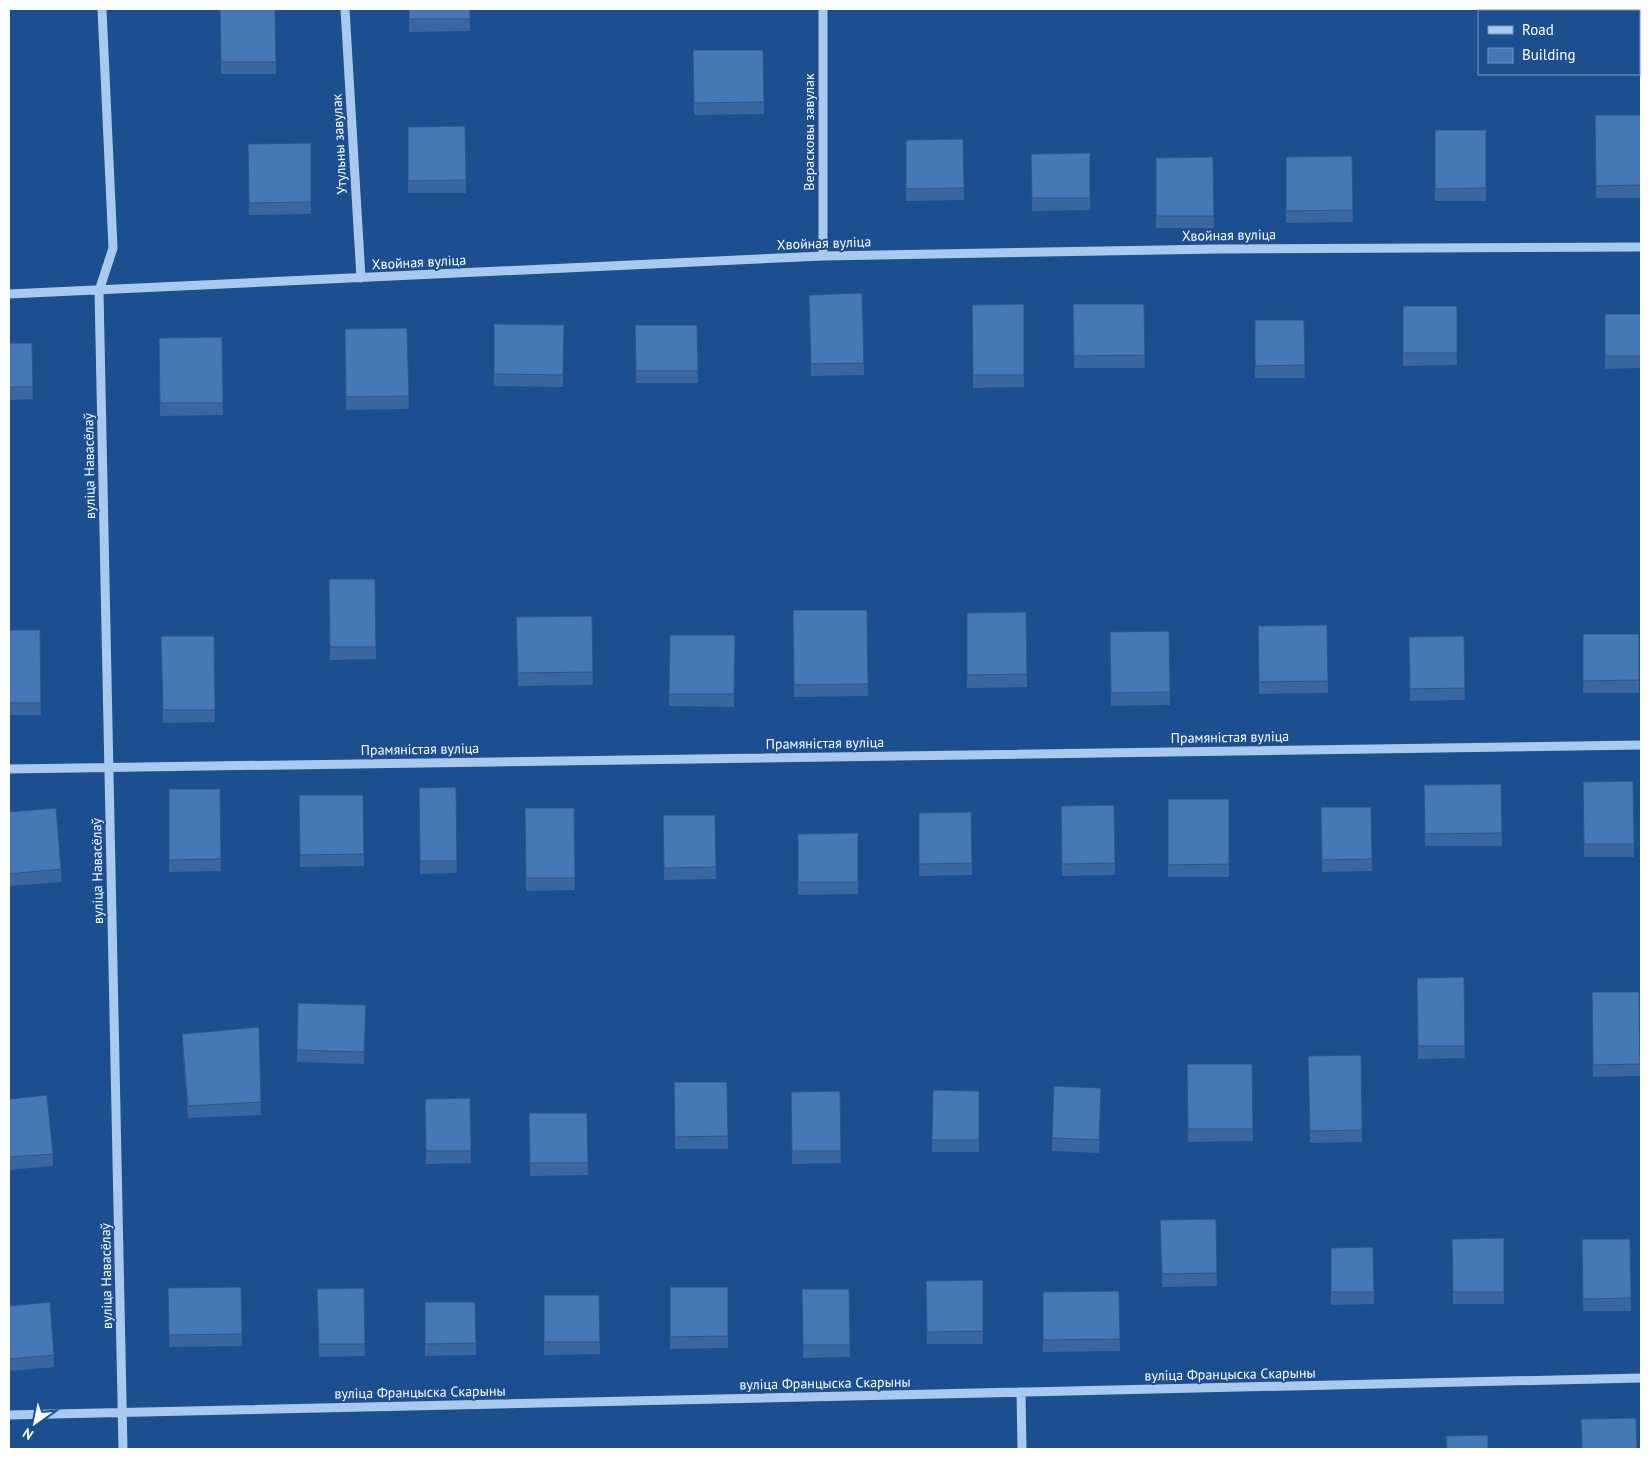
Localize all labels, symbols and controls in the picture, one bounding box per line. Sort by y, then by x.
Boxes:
legend [1478,10,1640,75]
text: Road [1522,20,1554,39]
text: Building [1522,45,1576,64]
street label: Верасковы завулак [800,73,818,191]
street label: Утульны завулак [327,93,351,195]
street label: Хвойная вуліца [1182,225,1276,245]
street label: Хвойная вуліца [777,232,872,254]
street label: Хвойная вуліца [371,251,467,273]
street label: вуліца Навасёлаў [79,412,99,519]
street label: Прамяністая вуліца [1171,727,1289,747]
street label: Прамяністая вуліца [766,733,884,753]
street label: Прамяністая вуліца [361,739,479,759]
street label: вуліца Навасёлаў [87,817,107,924]
street label: вуліца Навасёлаў [96,1222,116,1329]
street label: вуліца Францыска Скарыны [1144,1364,1316,1384]
street label: вуліца Францыска Скарыны [739,1373,911,1393]
street label: вуліца Францыска Скарыны [334,1382,506,1402]
north arrow [10,1398,60,1448]
text: N [19,1424,37,1444]

